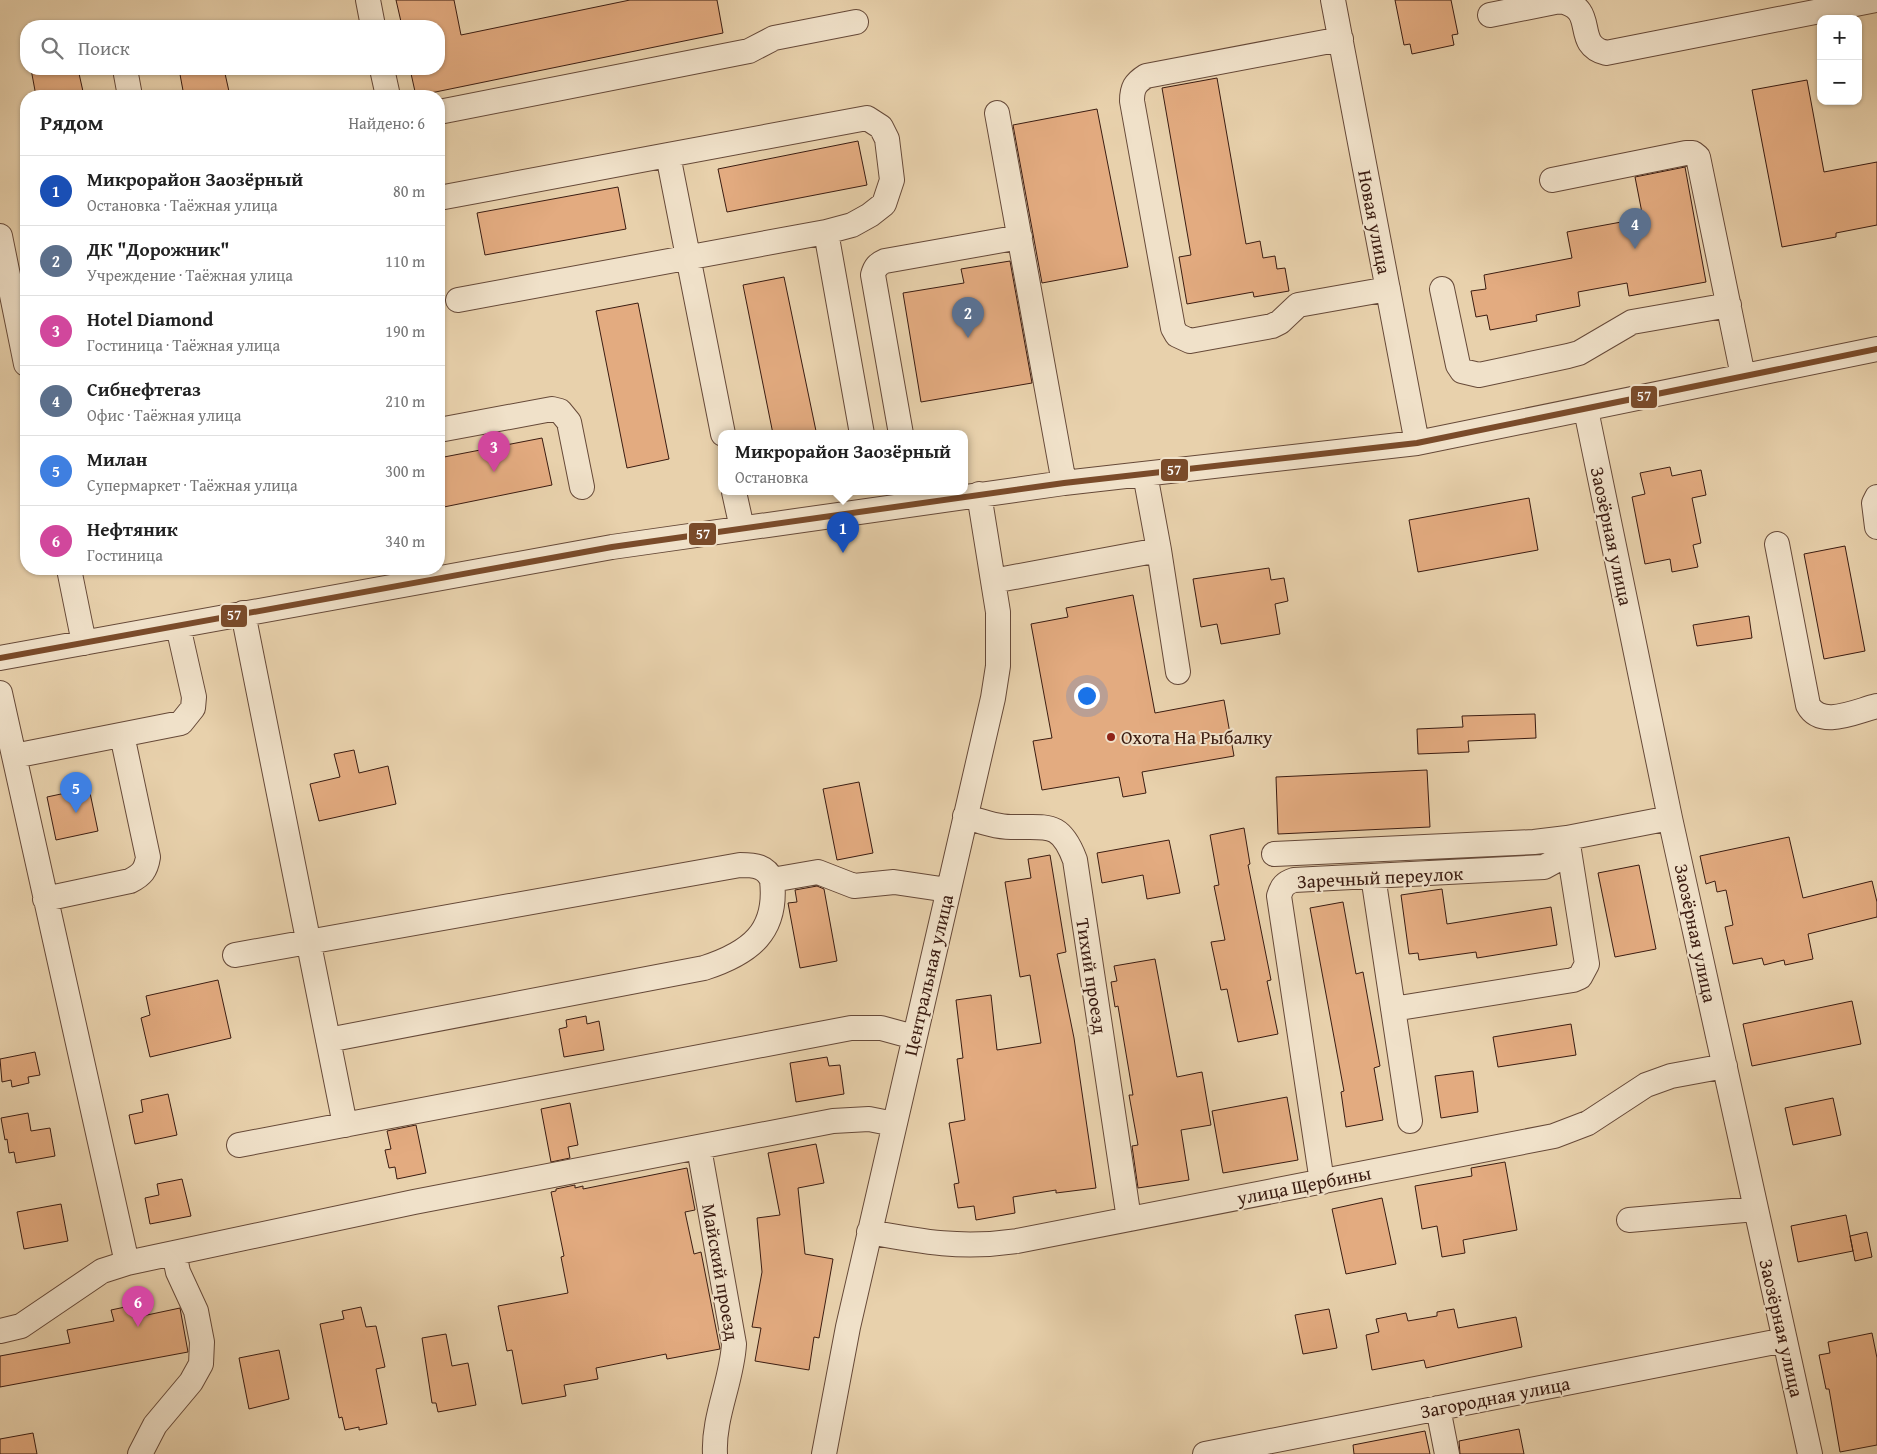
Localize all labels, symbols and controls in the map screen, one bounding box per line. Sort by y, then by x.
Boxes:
map controls [1817,15,1862,105]
button: + [1817,15,1862,60]
search box [20,20,445,75]
icon: search [38,34,66,62]
text: Поиск [78,34,130,62]
button: − [1817,60,1862,105]
text: Рядом [40,107,103,138]
text: Найдено: 6 [348,111,425,135]
text: Микрорайон Заозёрный [87,165,303,193]
street label: Новая улица [1351,167,1399,277]
text: 1 [52,179,60,203]
text: 80 m [393,179,425,203]
text: Остановка · Таёжная улица [87,193,278,217]
pin: 4 [1619,208,1651,249]
text: ДК "Дорожник" [87,235,229,263]
text: 2 [52,249,60,273]
text: 110 m [385,249,425,273]
text: Учреждение · Таёжная улица [87,263,293,287]
pin: 2 [952,297,984,338]
text: Hotel Diamond [87,305,213,333]
text: 3 [52,319,60,343]
text: 190 m [385,319,425,343]
text: Гостиница · Таёжная улица [87,333,280,357]
text: Сибнефтегаз [87,375,201,403]
line badge: 57 [1630,385,1658,409]
text: 57 [1637,386,1651,406]
text: 4 [52,389,60,413]
text: 210 m [385,389,425,413]
text: Офис · Таёжная улица [87,403,241,427]
popup [718,430,968,495]
pin: 3 [478,431,510,472]
text: Микрорайон Заозёрный [735,437,951,465]
text: Милан [87,445,147,473]
line badge: 57 [1160,458,1189,482]
text: 5 [52,459,60,483]
text: 300 m [385,459,425,483]
text: 57 [1167,460,1181,480]
street label: Заозёрная улица [1584,464,1640,608]
text: Остановка [735,465,808,489]
text: Супермаркет · Таёжная улица [87,473,298,497]
pin: 1 [827,512,859,553]
text: Нефтяник [87,515,178,543]
line badge: 57 [688,522,717,546]
text: 57 [696,524,710,544]
text: 6 [52,529,60,553]
text: 340 m [385,529,425,553]
text: Гостиница [87,543,163,567]
line badge: 57 [220,604,248,628]
text: 57 [227,605,241,625]
your location [1074,683,1100,709]
place label: Охота На Рыбалку [1121,723,1273,751]
marker: Охота На Рыбалку [1105,731,1117,743]
pin: 5 [60,772,92,813]
street label: Заречный переулок [1296,859,1464,895]
street label: Заозёрная улица [1668,861,1724,1005]
street label: Центральная улица [896,891,960,1059]
street label: Тихий проезд [1069,916,1115,1036]
street label: улица Щербины [1234,1158,1373,1212]
street label: Майский проезд [695,1201,747,1343]
street label: Заозёрная улица [1752,1256,1812,1400]
pin: 6 [122,1286,154,1327]
street label: Загородная улица [1418,1369,1572,1425]

